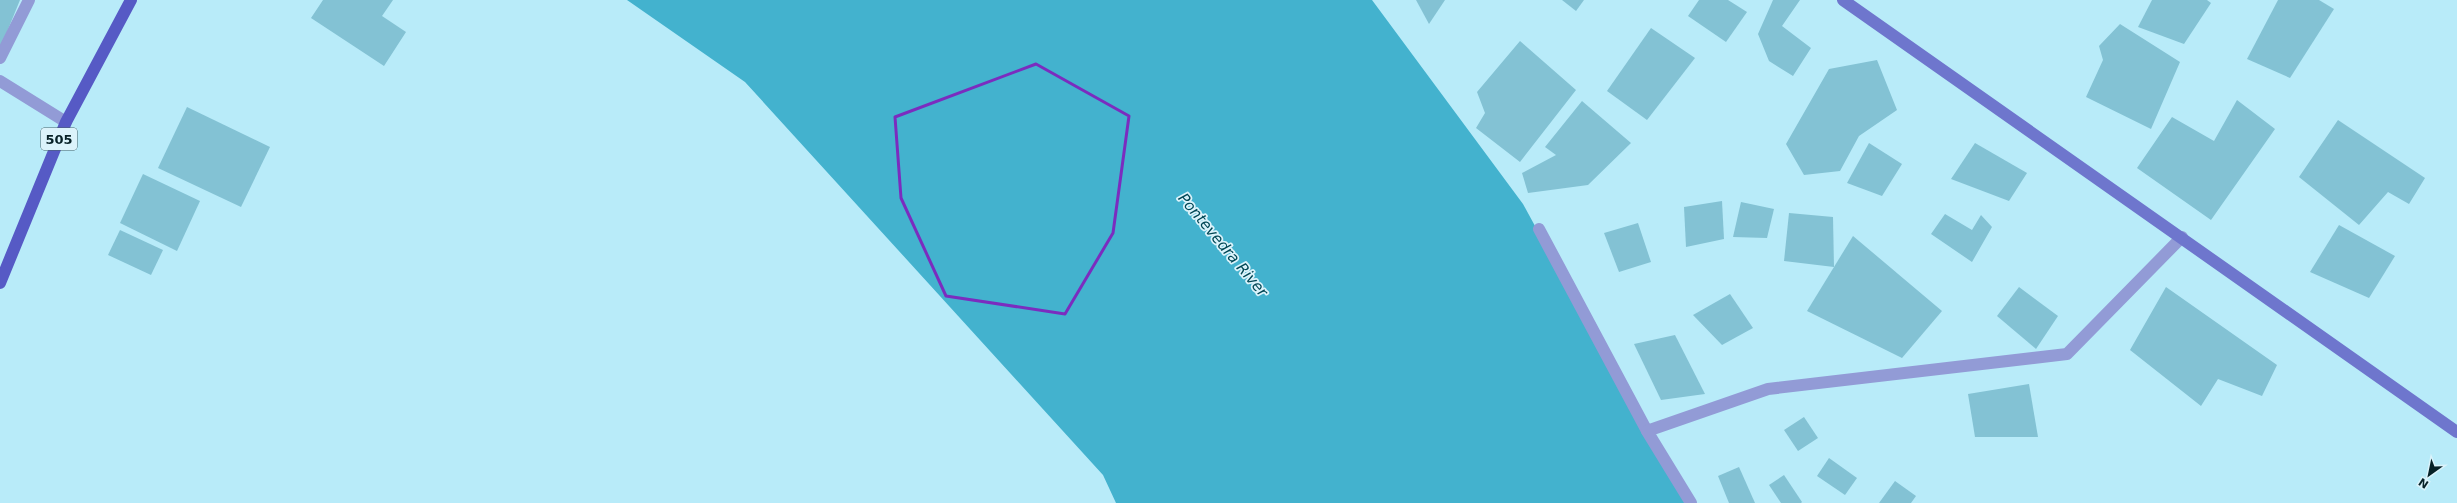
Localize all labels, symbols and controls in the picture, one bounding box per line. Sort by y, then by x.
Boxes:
road number: 505 [41,128,77,150]
water label: Pontevedra River [1174,190,1272,301]
north arrow [2409,455,2449,495]
text: N [2416,475,2431,491]

